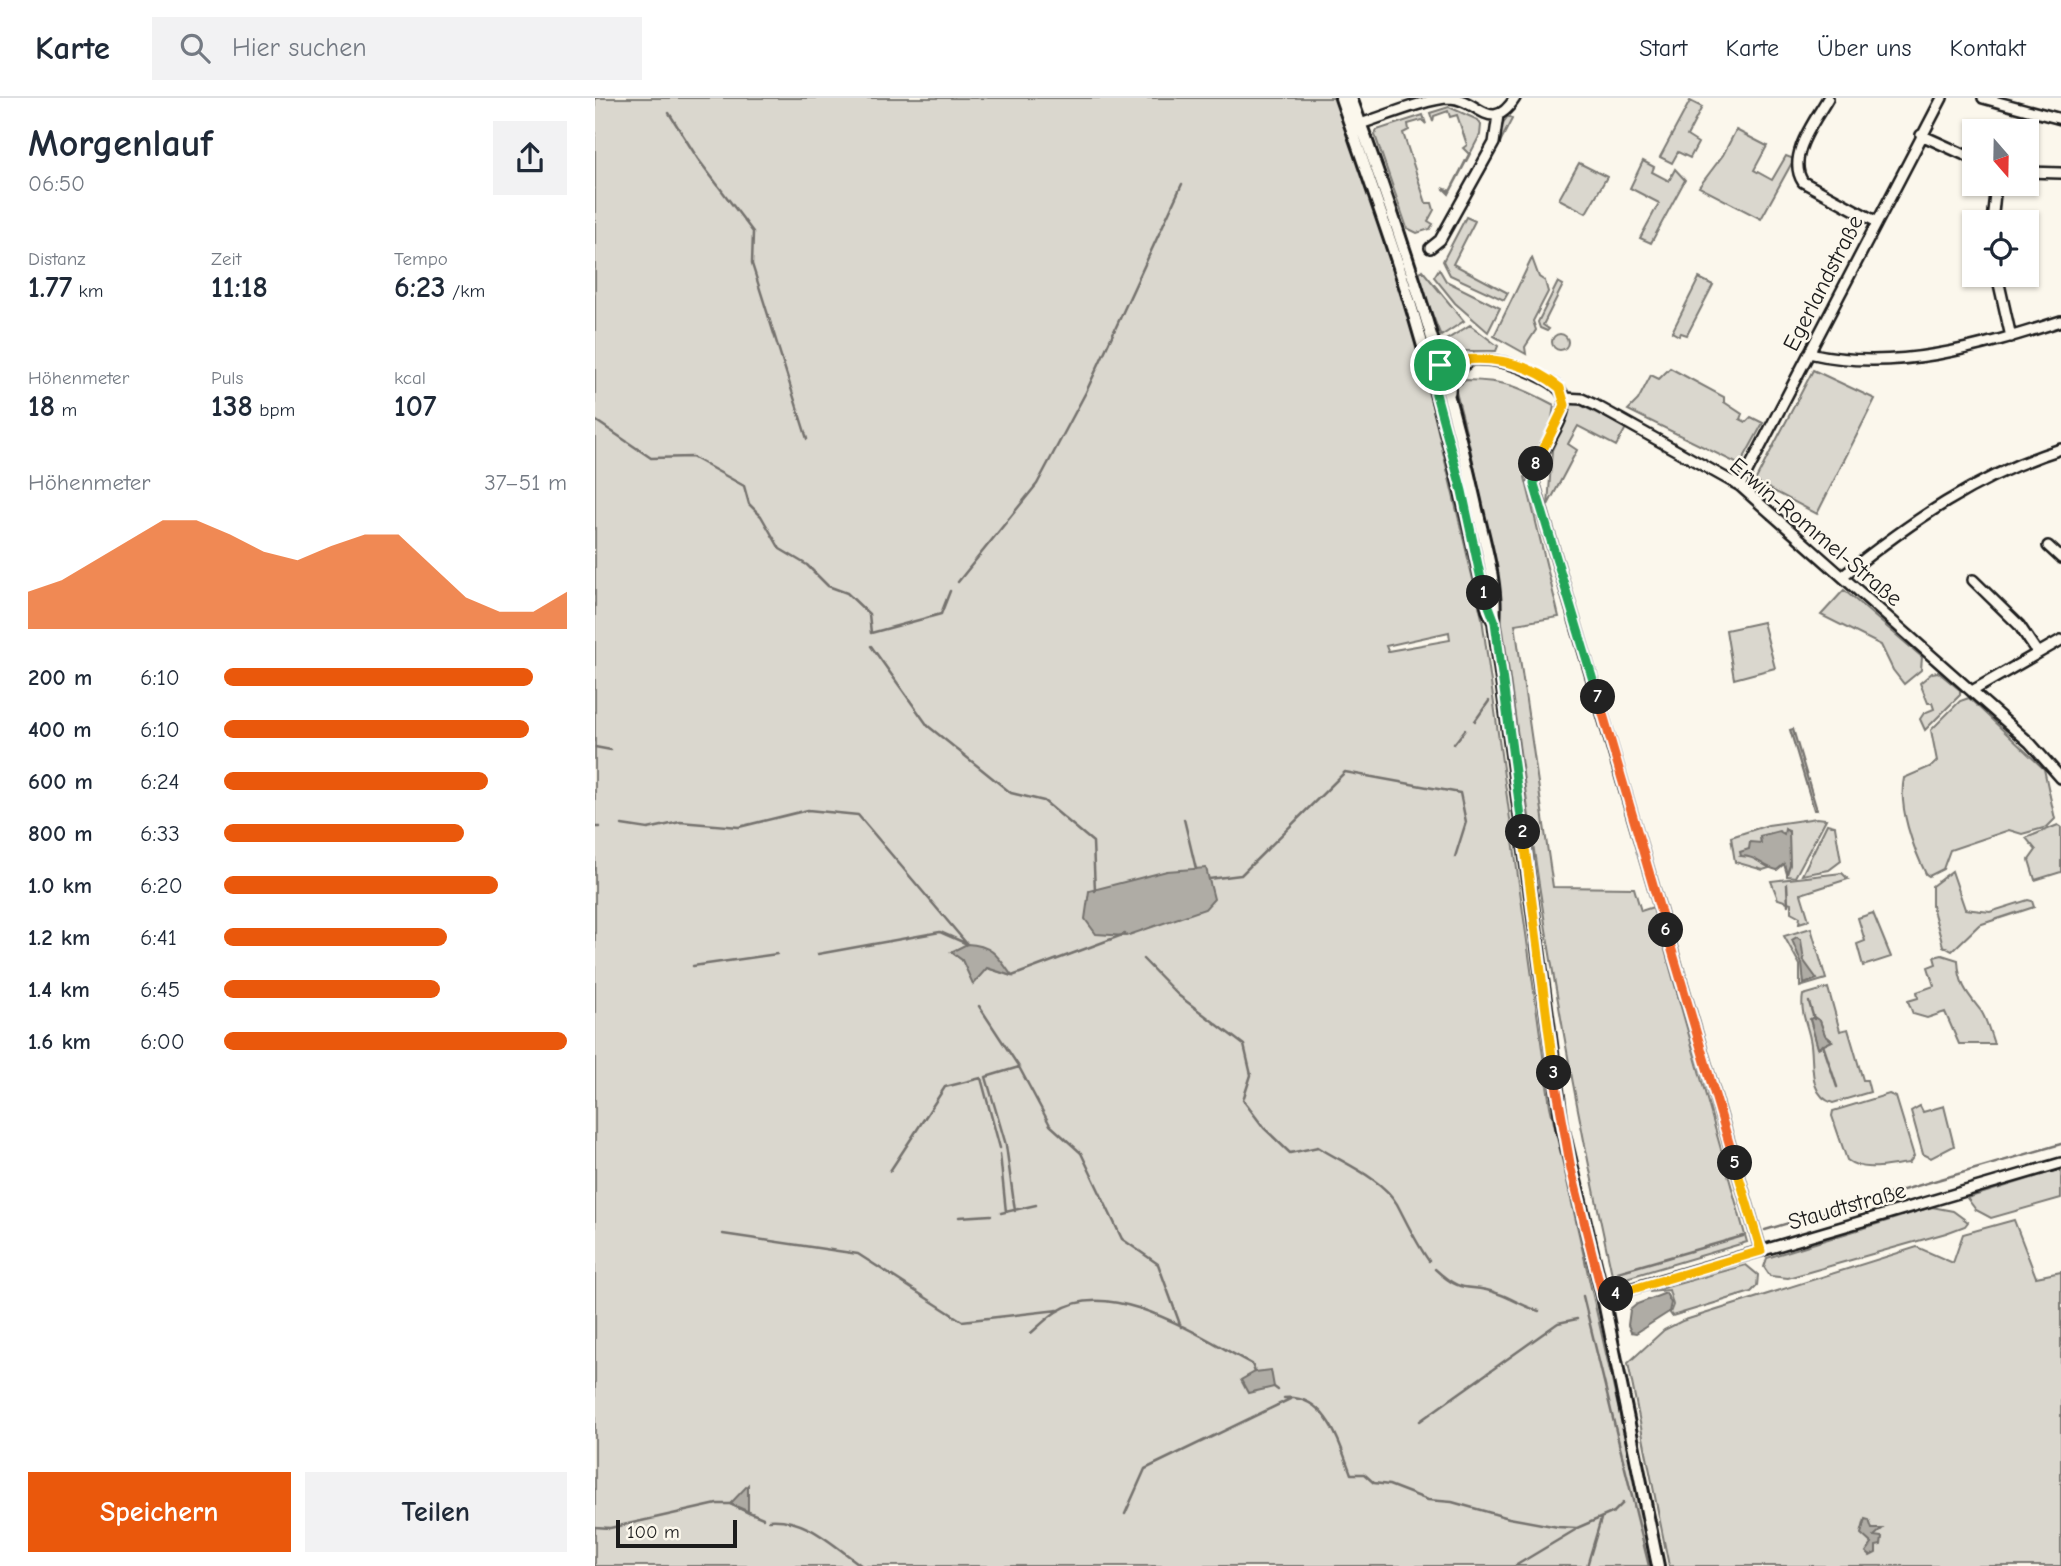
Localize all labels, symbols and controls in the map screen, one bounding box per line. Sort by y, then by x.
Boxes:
search box [152,17,642,80]
text: Karte [35,29,110,67]
icon: search [176,29,214,67]
text: Hier suchen [232,33,367,63]
text: Start [1639,34,1687,62]
text: Karte [1725,34,1779,62]
text: Über uns [1817,34,1912,62]
text: Kontakt [1950,34,2026,62]
north arrow [1962,119,2039,196]
map controls [1962,119,2039,287]
button: share [493,121,567,195]
text: Morgenlauf [28,122,213,166]
text: 06:50 [28,170,85,197]
button: locate [1962,210,2039,287]
street label: Egerlandstraße [1777,211,1869,355]
text: Distanz [28,248,86,270]
text: Zeit [211,248,241,270]
text: Tempo [394,248,448,270]
text: 1.77 [28,270,72,305]
text: 11:18 [211,270,268,305]
text: 6:23 [394,270,446,305]
text: km [72,280,104,302]
text: /km [446,280,485,302]
pin [1410,335,1470,395]
icon: arrive [1421,346,1459,384]
text: Höhenmeter [28,367,129,389]
text: Puls [211,367,243,389]
text: kcal [394,367,426,389]
text: 18 [28,389,55,424]
text: 138 [211,389,253,424]
text: 107 [394,389,436,424]
text: m [55,399,77,421]
text: bpm [253,399,295,421]
pin: 8 [1518,446,1553,482]
text: 8 [1531,452,1540,474]
street label: Erwin-Rommel-Straße [1724,452,1908,612]
text: Höhenmeter [28,469,150,496]
text: 37–51 m [484,469,567,496]
pin: 1 [1467,575,1501,610]
text: 1 [1480,581,1487,603]
text: 200 m [28,664,92,691]
text: 6:10 [140,664,180,691]
pin: 7 [1581,680,1615,714]
text: 7 [1593,685,1602,707]
text: 400 m [28,716,92,743]
text: 6:10 [140,716,180,743]
text: 600 m [28,768,93,795]
text: 6:24 [140,768,180,795]
pin: 2 [1506,814,1541,850]
text: 800 m [28,820,93,847]
text: 6:33 [140,820,180,847]
text: 2 [1518,820,1527,842]
text: 1.0 km [28,872,92,899]
text: 6:20 [140,872,183,899]
pin: 6 [1649,912,1683,948]
text: 6 [1661,918,1670,940]
text: 1.2 km [28,924,90,951]
text: 6:41 [140,924,177,951]
text: 1.4 km [28,976,90,1003]
text: 6:45 [140,976,180,1003]
text: 1.6 km [28,1028,91,1055]
text: 6:00 [140,1028,185,1055]
pin: 3 [1537,1056,1571,1090]
text: 3 [1549,1061,1558,1083]
pin: 5 [1717,1146,1753,1180]
text: 5 [1729,1151,1740,1173]
street label: Staudtstraße [1785,1176,1909,1236]
pin: 4 [1599,1276,1633,1312]
text: 4 [1611,1282,1620,1304]
button: Speichern [28,1472,291,1552]
button: Teilen [305,1472,567,1552]
scale bar [616,1517,737,1549]
text: 100 m [627,1521,680,1543]

